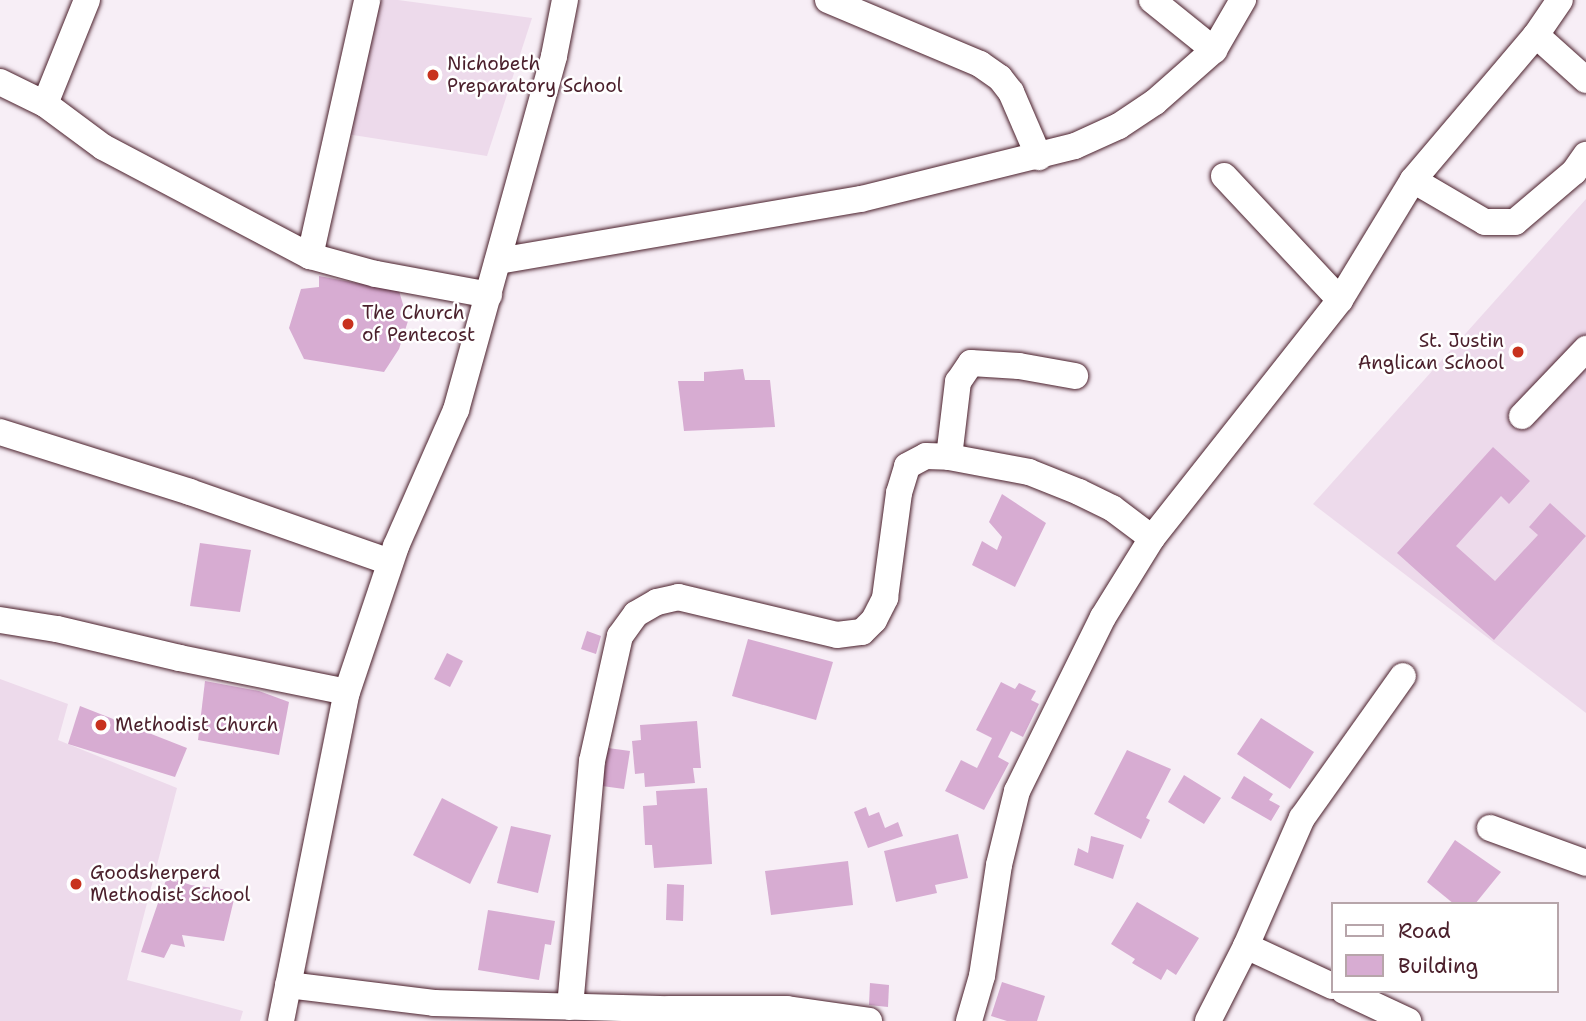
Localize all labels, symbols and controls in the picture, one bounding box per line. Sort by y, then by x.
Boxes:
place label: Nichobeth Preparatory School [447,53,622,97]
marker: Nichobeth Preparatory School [425,67,441,83]
place label: The Church of Pentecost [362,302,475,346]
marker: The Church of Pentecost [340,316,356,332]
place label: St. Justin Anglican School [1358,330,1504,374]
marker: St. Justin Anglican School [1510,344,1526,360]
place label: Methodist Church [115,714,278,736]
marker: Methodist Church [93,717,109,733]
place label: Goodsherperd Methodist School [90,862,250,906]
marker: Goodsherperd Methodist School [68,876,84,892]
legend [1330,902,1558,993]
text: Road [1398,917,1451,945]
text: Building [1398,952,1478,980]

